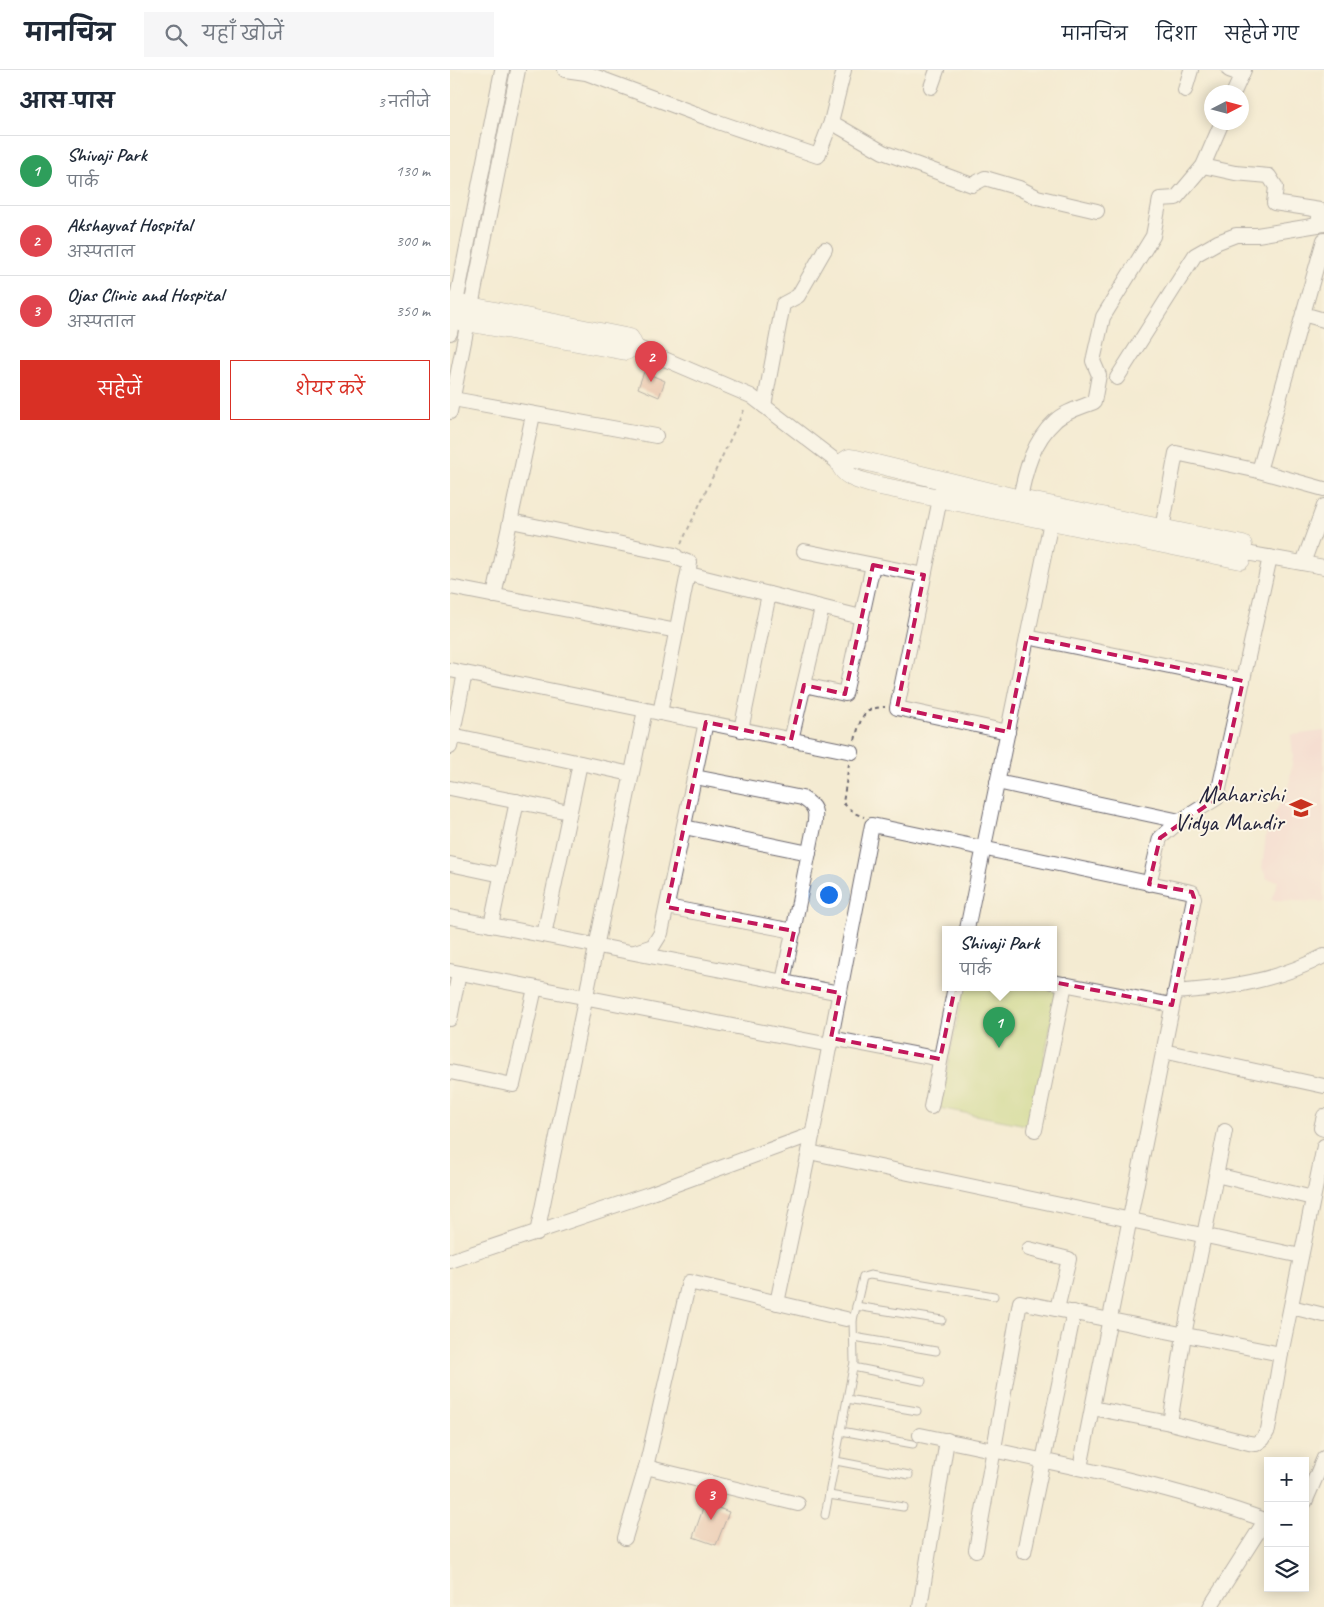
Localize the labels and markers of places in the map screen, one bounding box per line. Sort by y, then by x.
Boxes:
pin: 2 [635,341,667,382]
place label: Maharishi Vidya Mandir [1174,779,1287,837]
school or university icon: Maharishi Vidya Mandir [1288,795,1314,821]
pin: 1 [983,1007,1015,1048]
pin: 3 [695,1479,727,1520]

